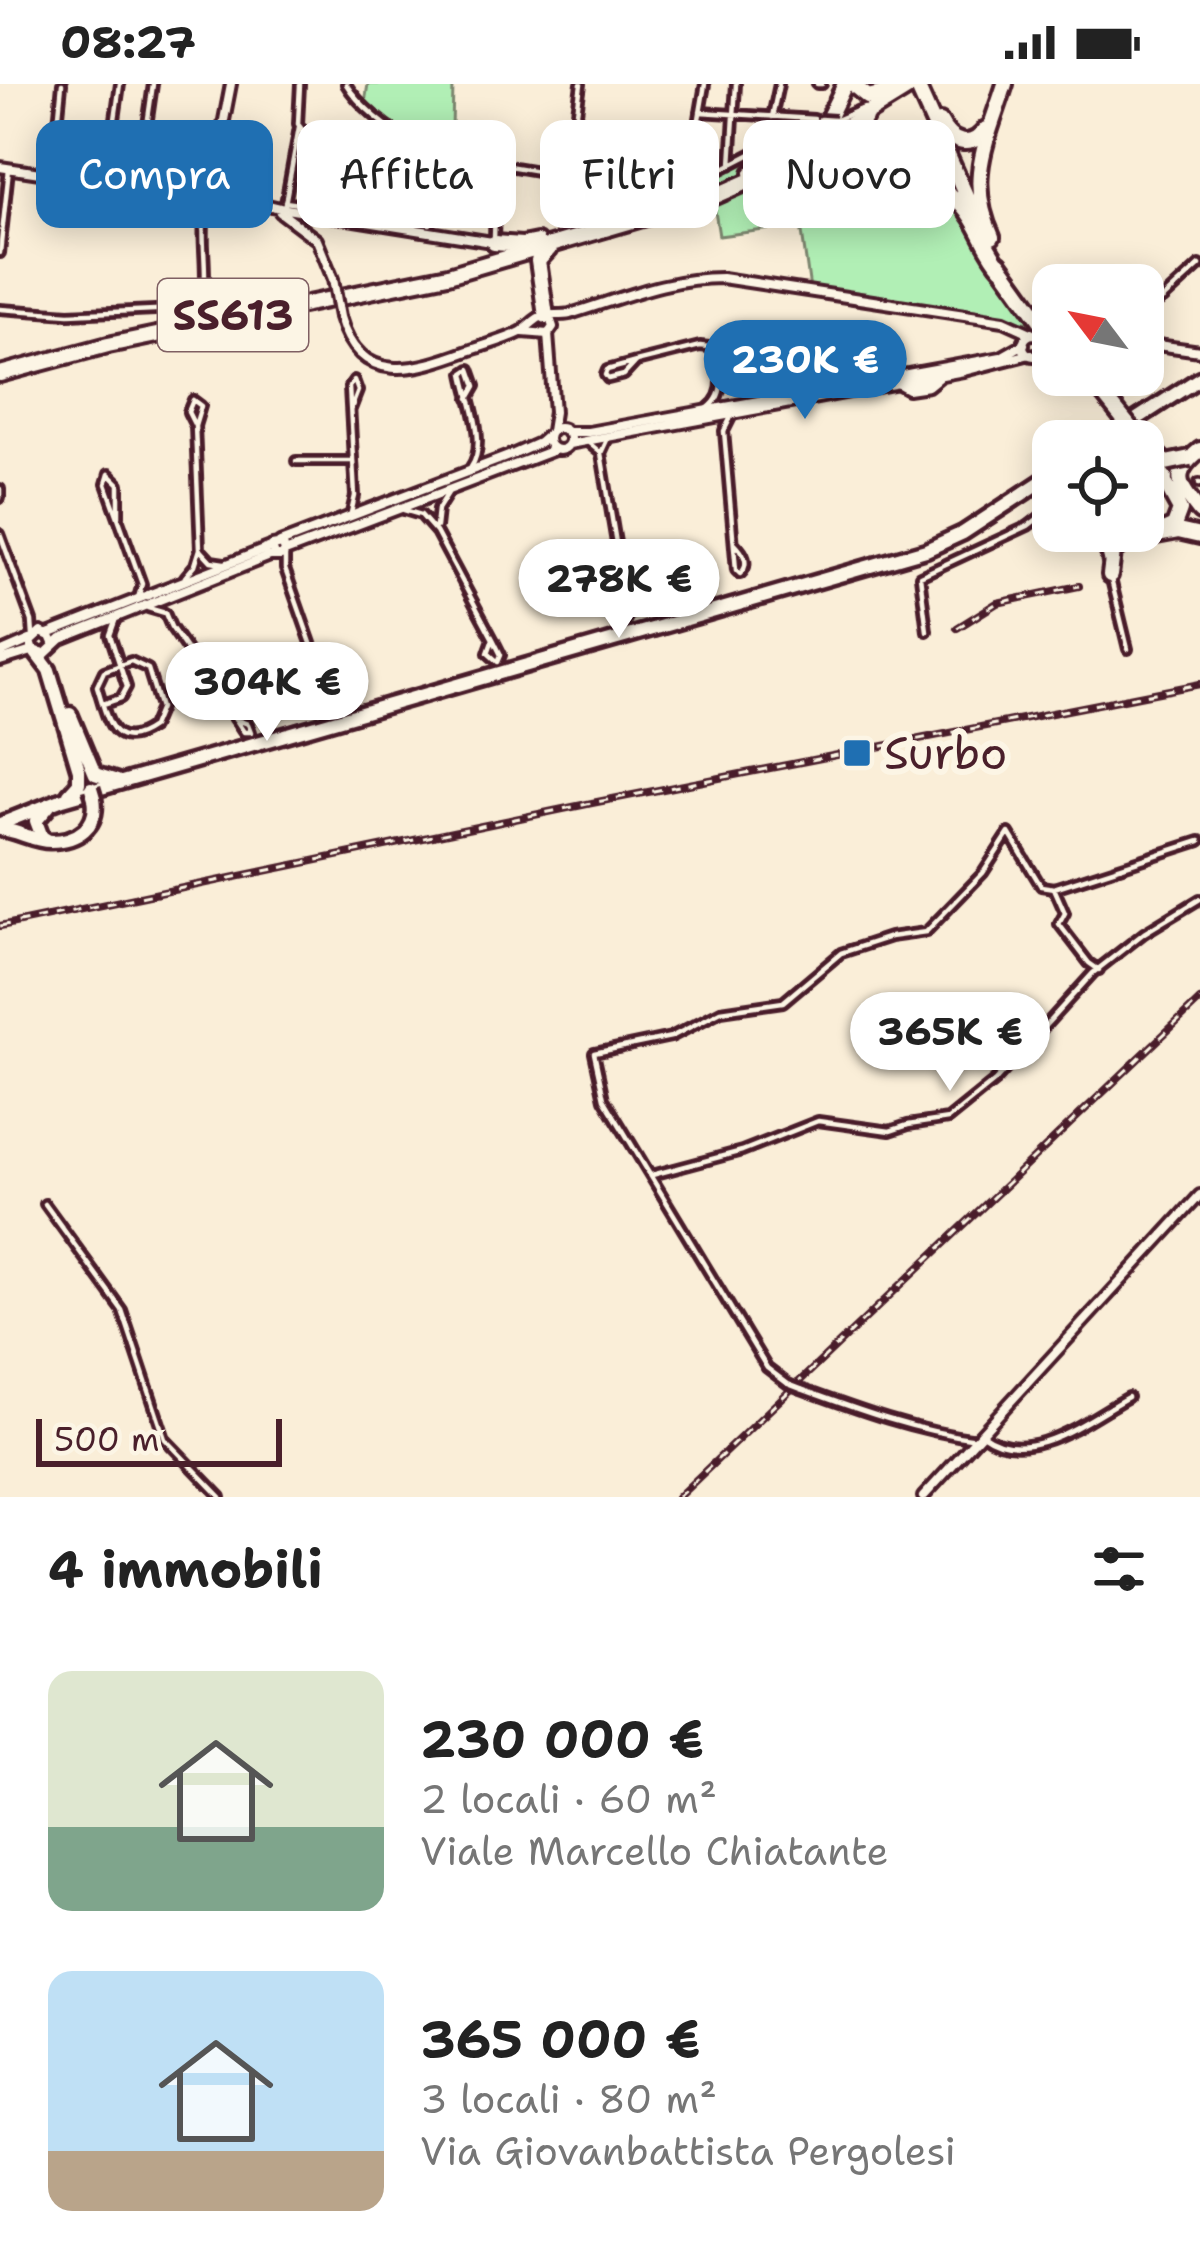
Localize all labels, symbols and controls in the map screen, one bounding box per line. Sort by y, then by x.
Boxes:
text: 08:27 [60,12,196,72]
chip: Compra [36,120,273,228]
chip: Affitta [297,120,516,228]
chip: Filtri [540,120,719,228]
chip: Nuovo [743,120,955,228]
north arrow [1032,264,1164,396]
map controls [1032,264,1164,552]
road number: SS613 [158,279,308,351]
pin: 230K € [707,320,903,422]
text: 230K € [731,333,879,385]
button: locate [1032,420,1164,552]
pin: 278K € [521,539,717,641]
text: 278K € [546,552,692,604]
pin: 304K € [169,642,365,744]
text: 304K € [193,655,341,707]
place label: Surbo [884,723,1007,783]
marker: Surbo [841,737,873,769]
pin: 365K € [852,992,1048,1094]
text: 365K € [877,1005,1023,1057]
scale bar [36,1413,282,1466]
text: 500 m [54,1417,160,1462]
text: 4 immobili [48,1535,323,1603]
icon: filters [1086,1536,1152,1602]
text: 230 000 € [420,1705,704,1773]
icon: home [144,1719,288,1863]
text: 2 locali · 60 m² [420,1773,717,1825]
text: Viale Marcello Chiatante [420,1825,889,1877]
text: 365 000 € [420,2005,701,2073]
icon: home [144,2019,288,2163]
text: 3 locali · 80 m² [420,2073,717,2125]
text: Via Giovanbattista Pergolesi [420,2125,956,2177]

